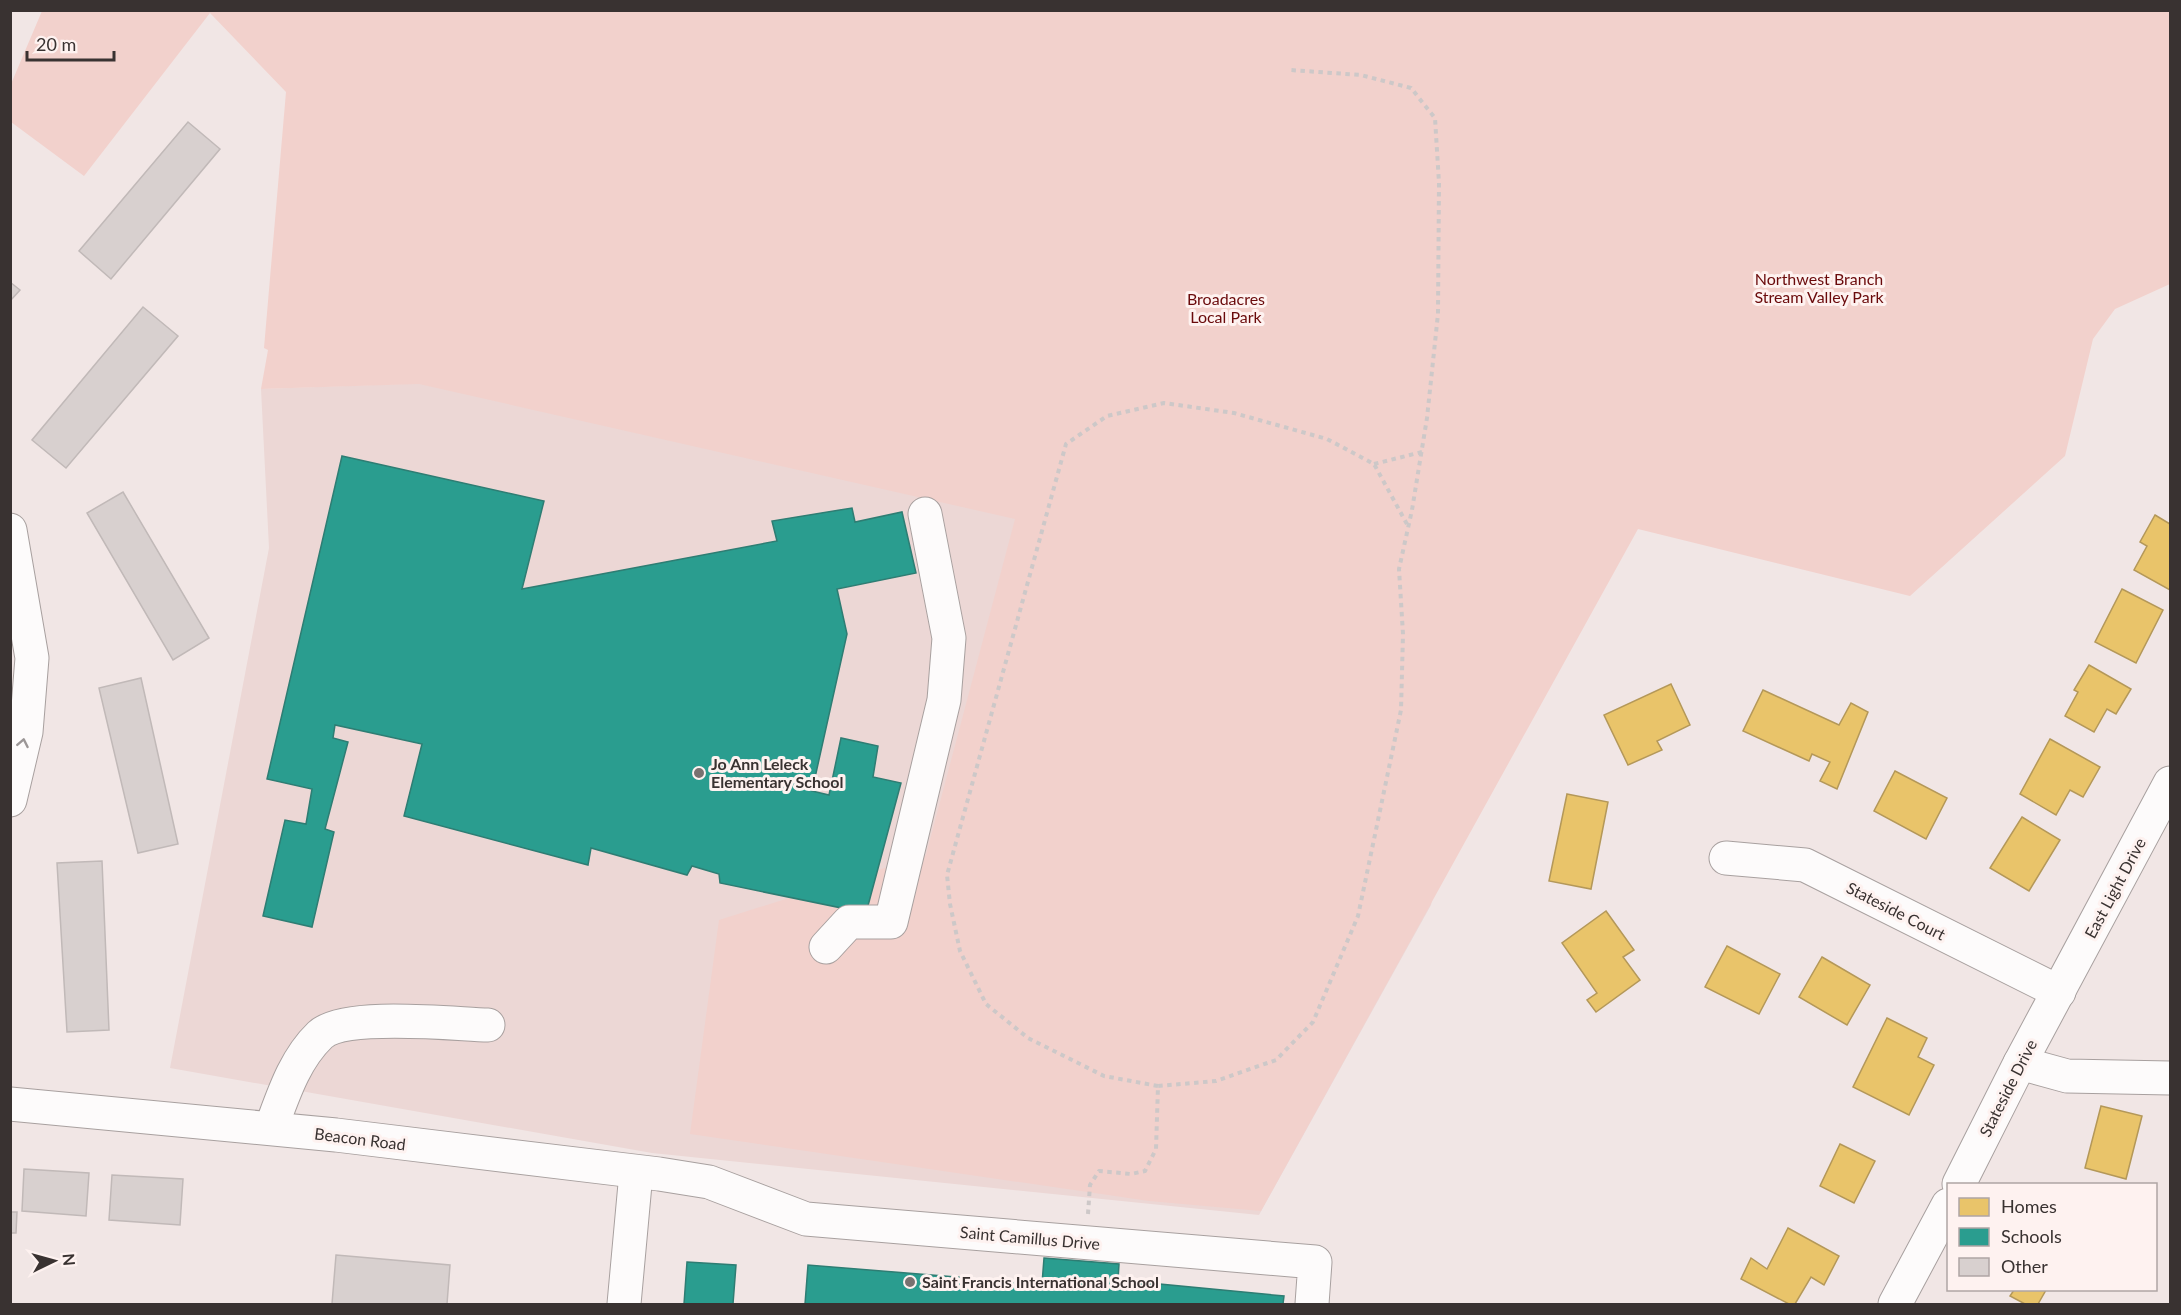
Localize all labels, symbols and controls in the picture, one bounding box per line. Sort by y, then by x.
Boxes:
scale bar [27,24,114,62]
text: 20 m [36,33,76,55]
park label: Northwest Branch Stream Valley Park [1754,269,1884,306]
park label: Broadacres Local Park [1187,289,1265,326]
one-way arrow [17,739,29,748]
place label: Jo Ann Leleck Elementary School [711,754,843,791]
marker: Jo Ann Leleck Elementary School [692,766,706,780]
street label: East Light Drive [2080,834,2149,941]
street label: Stateside Court [1844,877,1949,944]
street label: Stateside Drive [1975,1036,2040,1140]
street label: Beacon Road [313,1123,407,1154]
legend [1947,1183,2157,1291]
text: Homes [2001,1195,2057,1217]
street label: Saint Camillus Drive [959,1222,1101,1253]
text: Schools [2001,1225,2062,1247]
north arrow [24,1231,84,1291]
text: N [59,1253,79,1267]
text: Other [2001,1255,2048,1277]
place label: Saint Francis International School [922,1272,1159,1291]
marker: Saint Francis International School [903,1275,917,1289]

